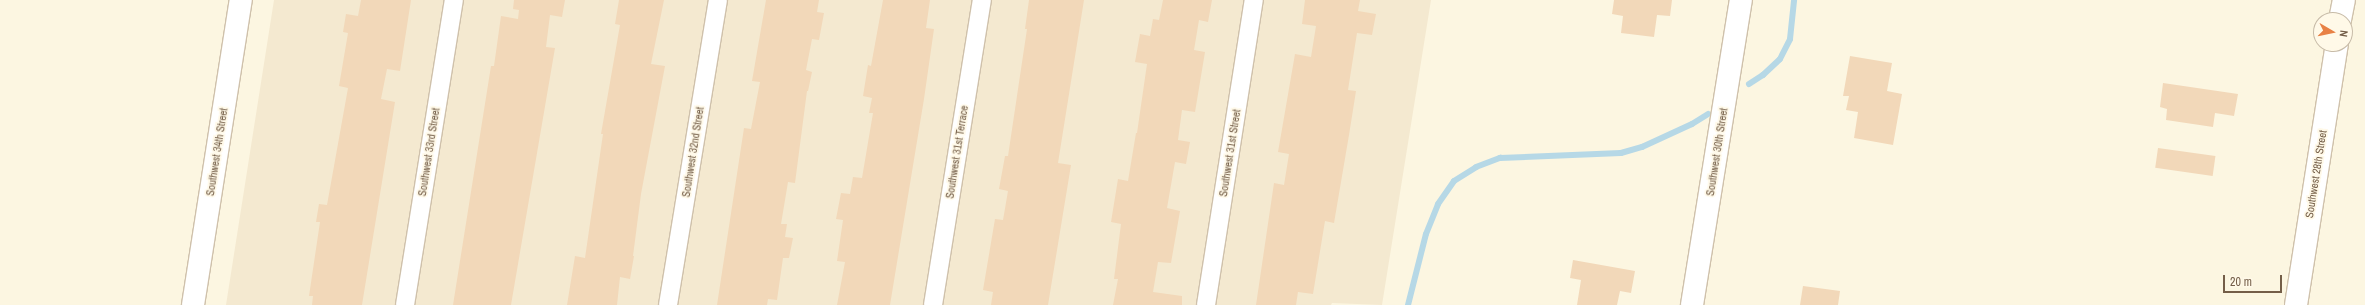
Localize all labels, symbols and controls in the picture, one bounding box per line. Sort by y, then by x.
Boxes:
north arrow [2313,12,2353,52]
text: N [2336,29,2351,38]
street label: Southwest 31st Terrace [943,104,971,200]
street label: Southwest 32nd Street [679,106,707,198]
street label: Southwest 34th Street [204,107,230,197]
street label: Southwest 33rd Street [416,107,442,197]
street label: Southwest 30th Street [1704,107,1730,197]
street label: Southwest 31st Street [1217,108,1243,198]
street label: Southwest 28th Street [2303,129,2329,219]
scale bar [2225,267,2284,293]
text: 20 m [2230,274,2252,290]

